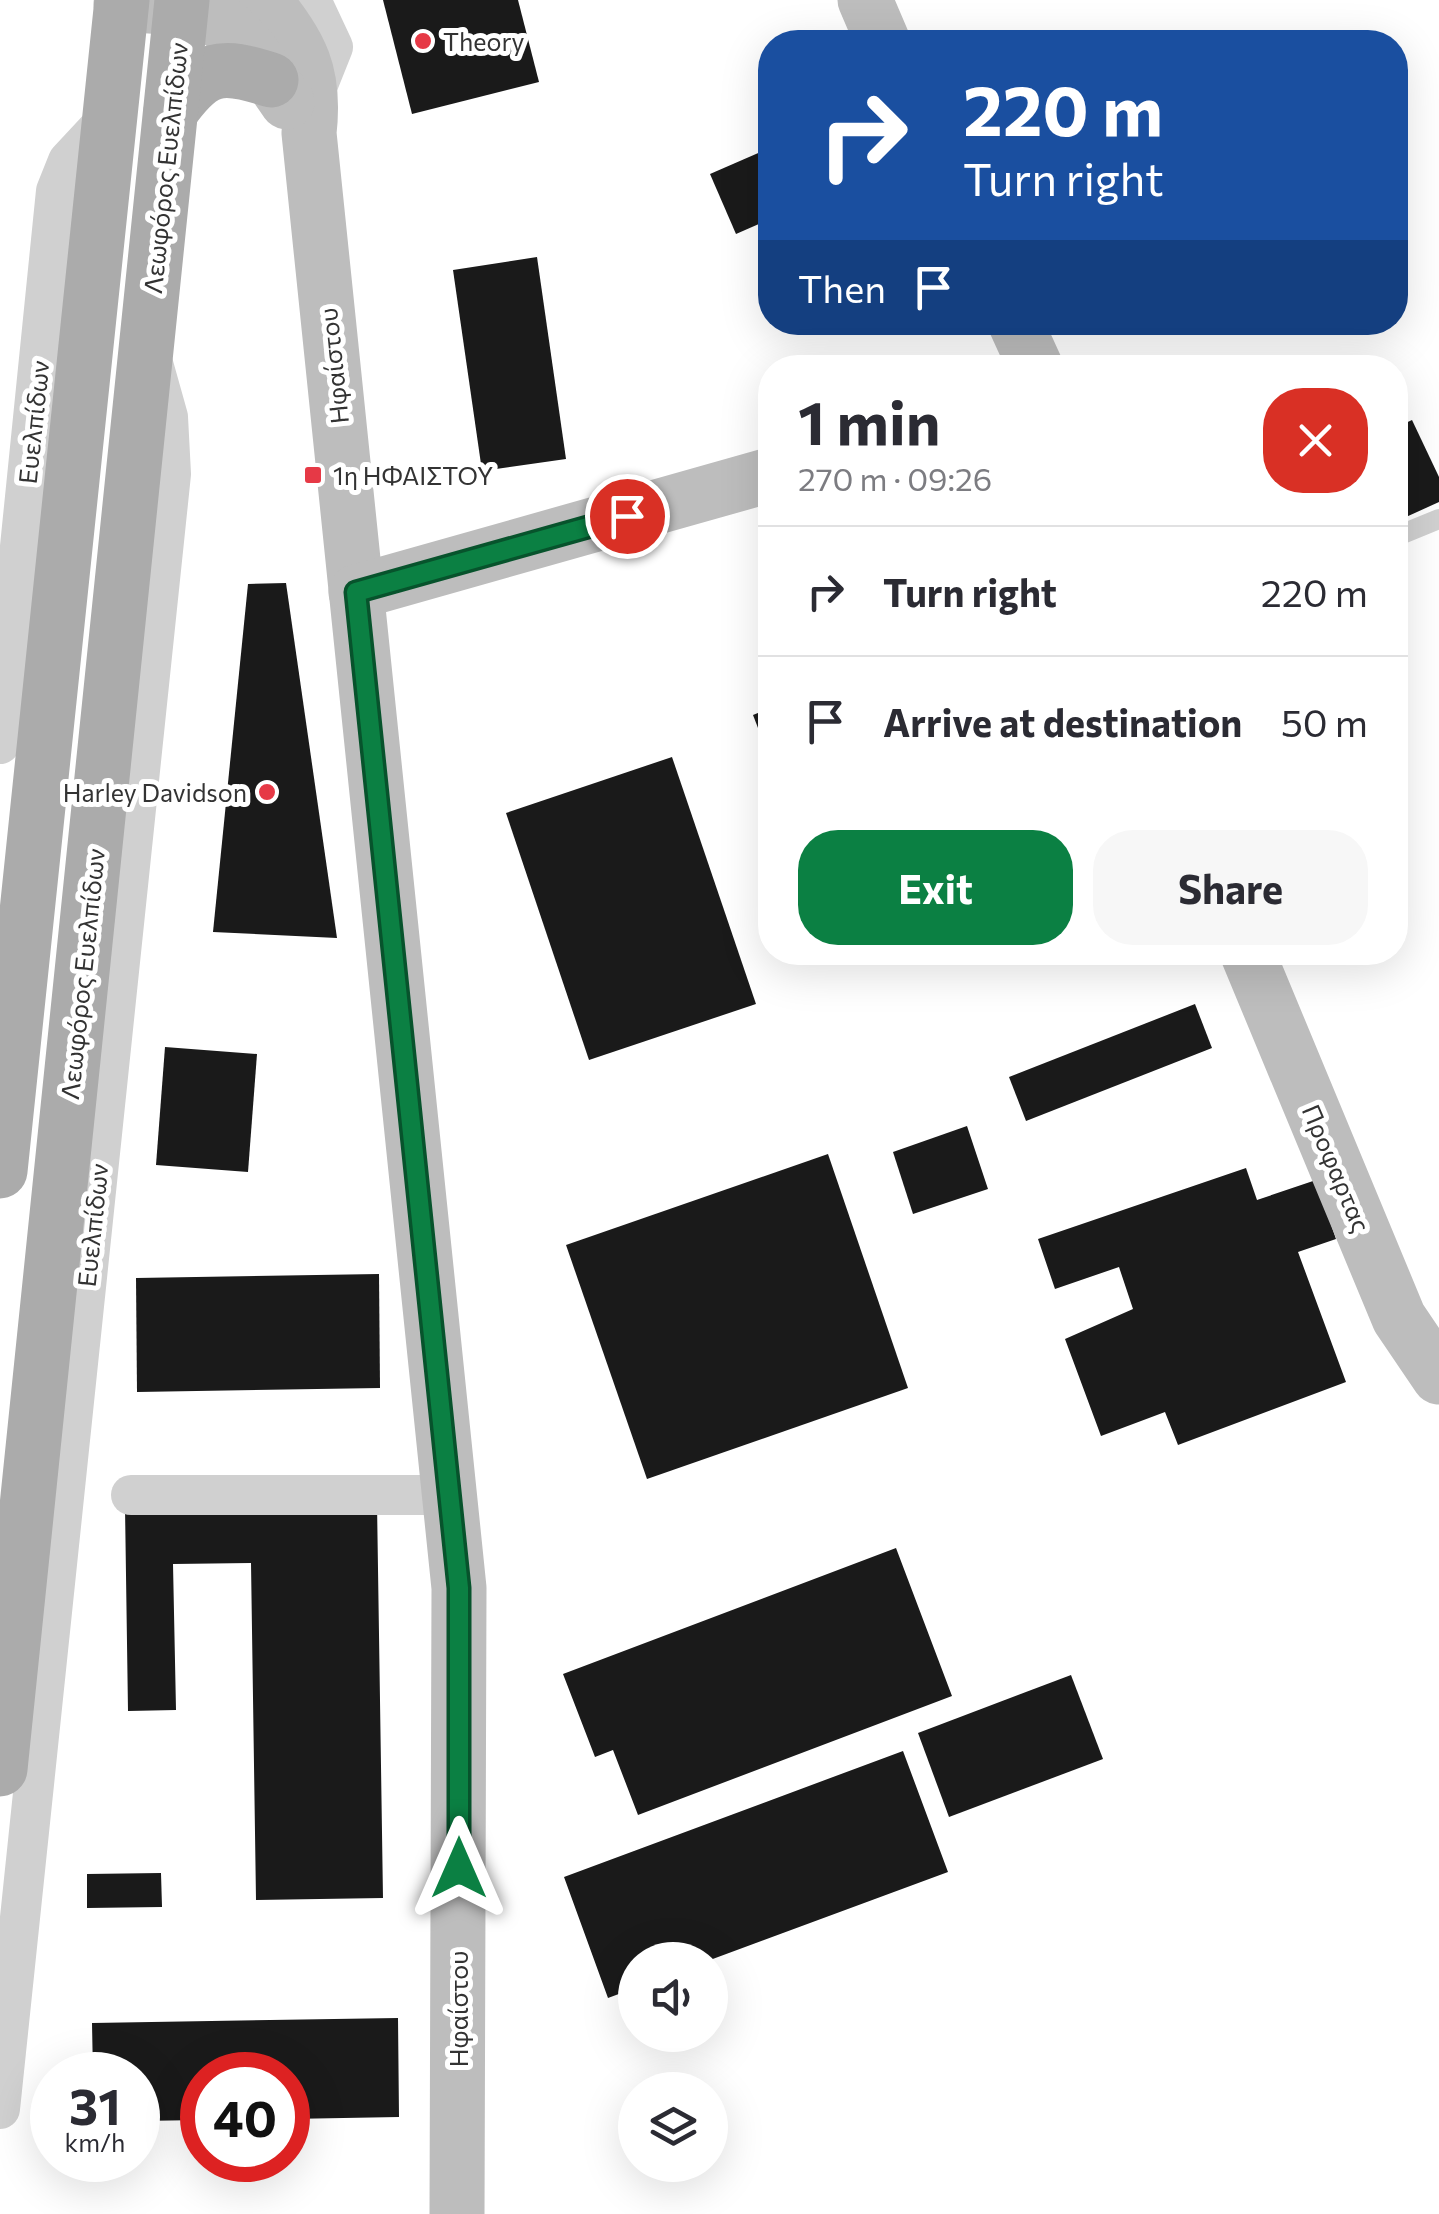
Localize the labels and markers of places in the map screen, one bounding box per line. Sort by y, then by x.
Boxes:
place label: Theory [443,26,524,56]
marker: Theory [412,30,434,52]
place label: 1η ΗΦΑΙΣΤΟΥ [333,460,493,490]
marker: 1η ΗΦΑΙΣΤΟΥ [302,464,324,486]
pin [585,474,670,559]
place label: Harley Davidson [63,777,247,807]
marker: Harley Davidson [256,781,278,803]

